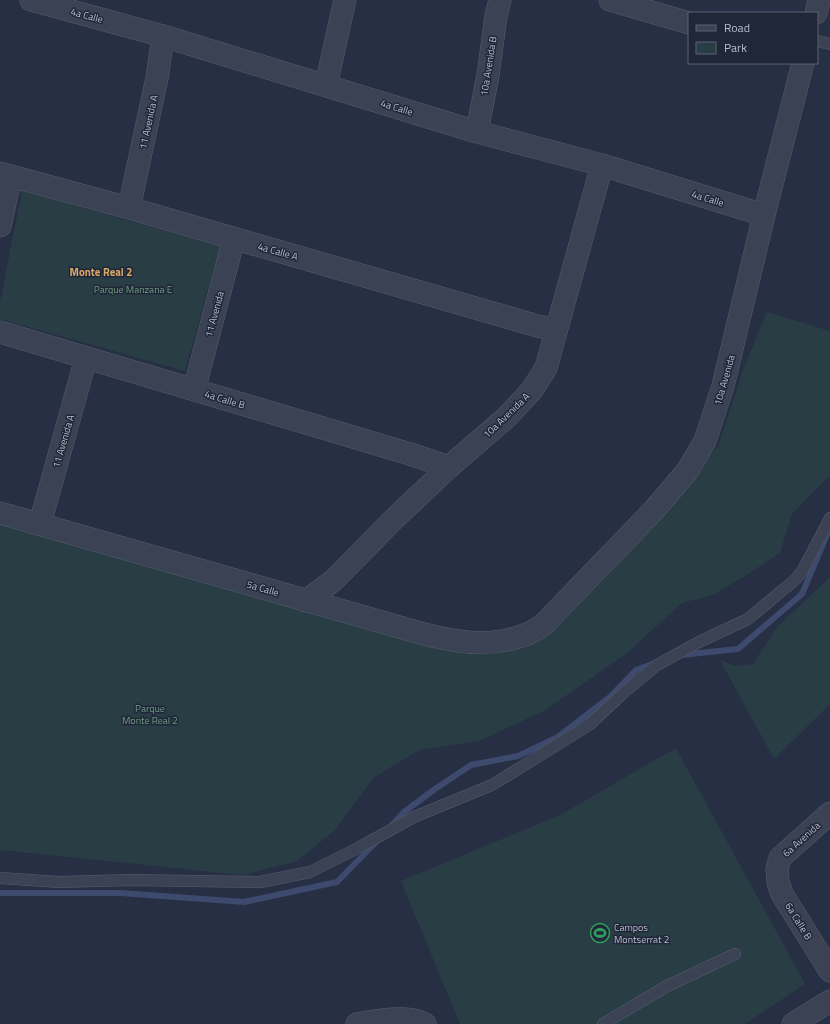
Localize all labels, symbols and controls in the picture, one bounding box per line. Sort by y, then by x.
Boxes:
street label: 4a Calle [69,4,105,27]
legend [688,12,818,64]
text: Road [724,18,750,37]
street label: 10a Avenida B [476,35,501,97]
text: Park [724,38,747,57]
street label: 11 Avenida A [135,94,162,151]
street label: 4a Calle [379,95,415,119]
street label: 4a Calle [690,186,726,210]
street label: 4a Calle A [256,239,300,264]
district label: Monte Real 2 [70,264,132,280]
park label: Parque Manzana E [94,282,173,297]
street label: 11 Avenida [201,290,228,339]
street label: 10a Avenida [710,353,739,407]
street label: 4a Calle B [203,386,247,413]
street label: 10a Avenida A [480,389,533,442]
street label: 11 Avenida A [49,413,78,470]
street label: 5a Calle [245,577,281,600]
park label: Parque Monte Real 2 [122,701,178,728]
street label: 6a Avenida [779,818,824,860]
street label: 6a Calle B [781,900,816,943]
place label: Campos Montserrat 2 [614,920,669,947]
sports icon: Campos Montserrat 2 [589,922,611,944]

